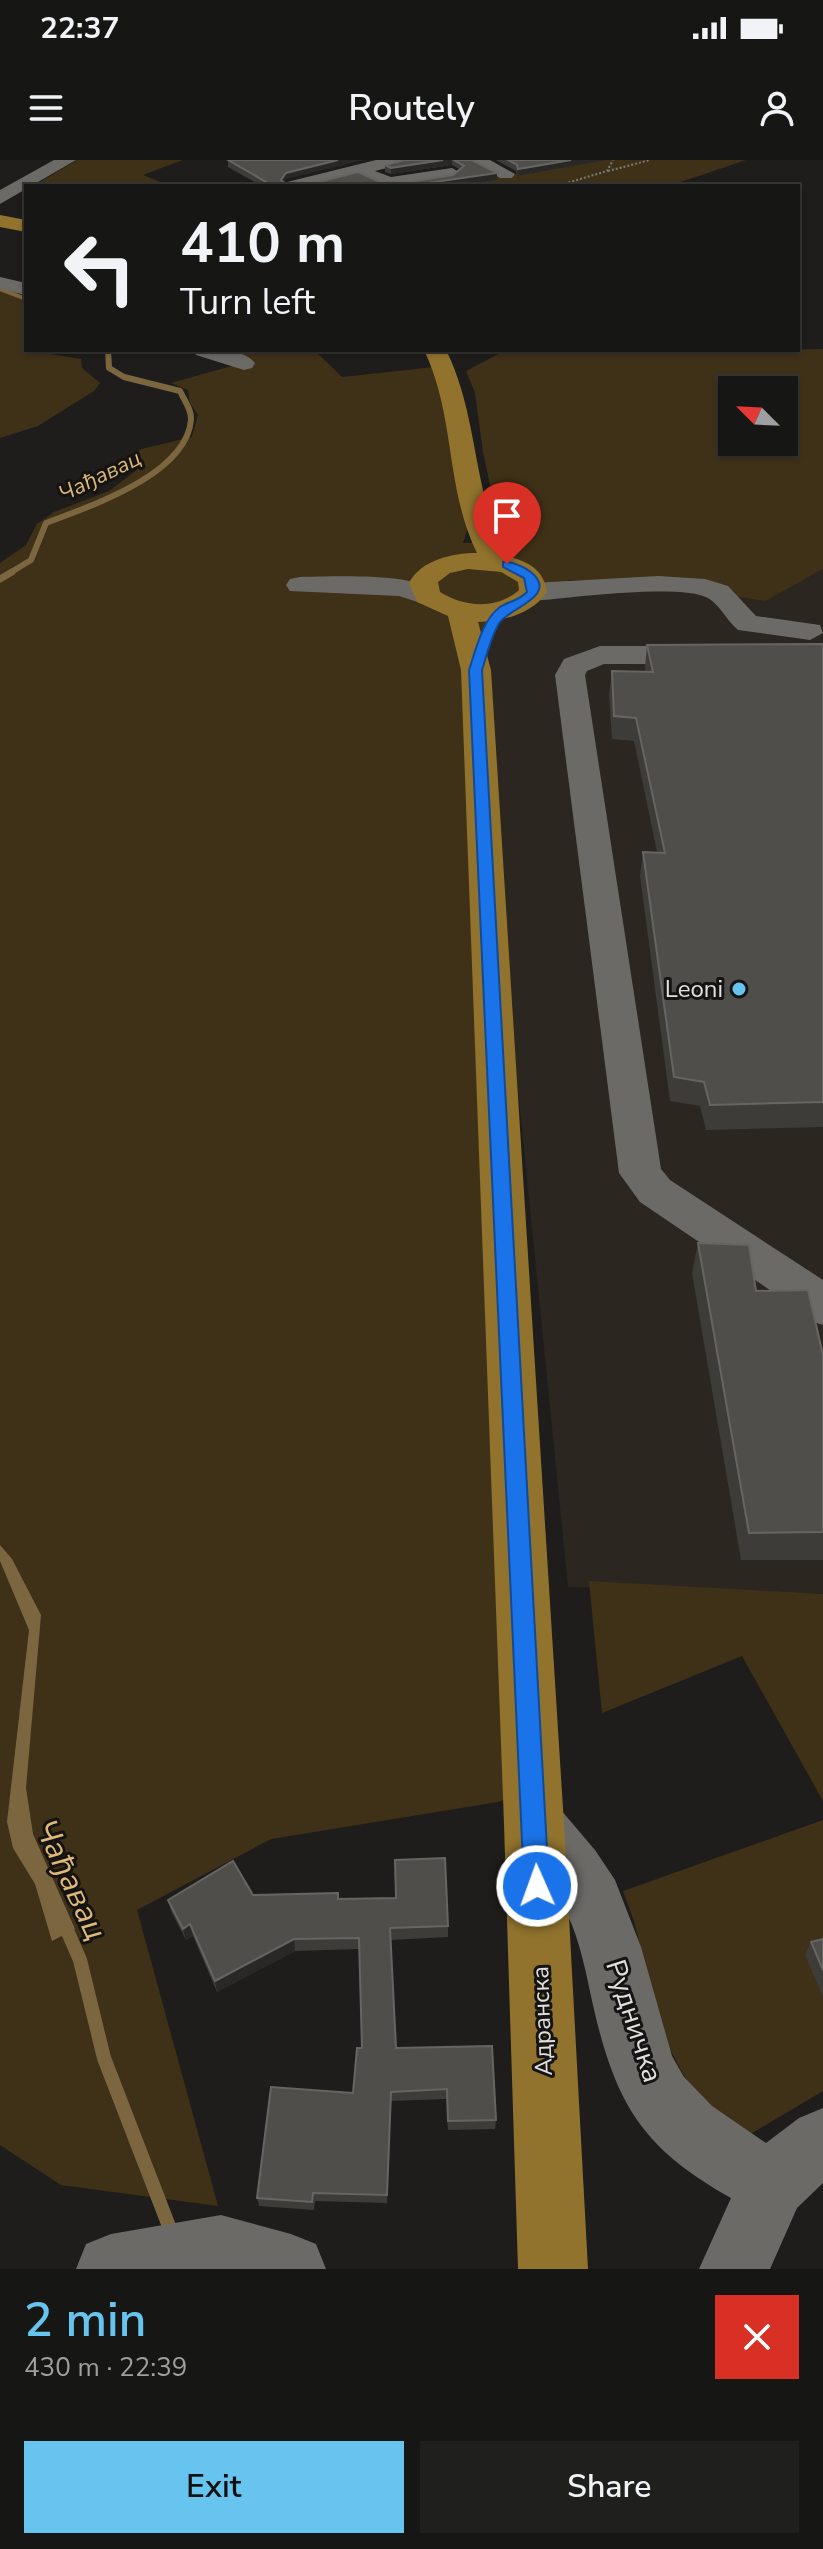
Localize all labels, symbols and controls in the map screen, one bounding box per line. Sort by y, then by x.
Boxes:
text: 22:37 [40,8,119,49]
text: Routely [348,84,475,133]
icon: menu [24,86,68,130]
icon: person [755,86,799,130]
text: 410 m [180,205,345,282]
icon: left [48,216,152,320]
text: Turn left [180,278,315,327]
north arrow [718,376,798,456]
map controls [718,376,798,456]
water label: Чађавац [54,443,146,509]
pin [473,482,541,564]
icon: arrive [485,494,529,538]
place label: Leoni [665,973,723,1005]
marker: Leoni [730,980,748,998]
water label: Чађавац [24,1813,118,1947]
position arrow [495,1844,579,1928]
street label: Рудничка [596,1955,672,2087]
street label: Адранска [524,1966,560,2076]
text: 2 min [24,2287,146,2353]
button: close [715,2295,799,2379]
text: 430 m · 22:39 [24,2350,187,2385]
button: Exit [24,2441,404,2533]
button: Share [420,2441,799,2533]

